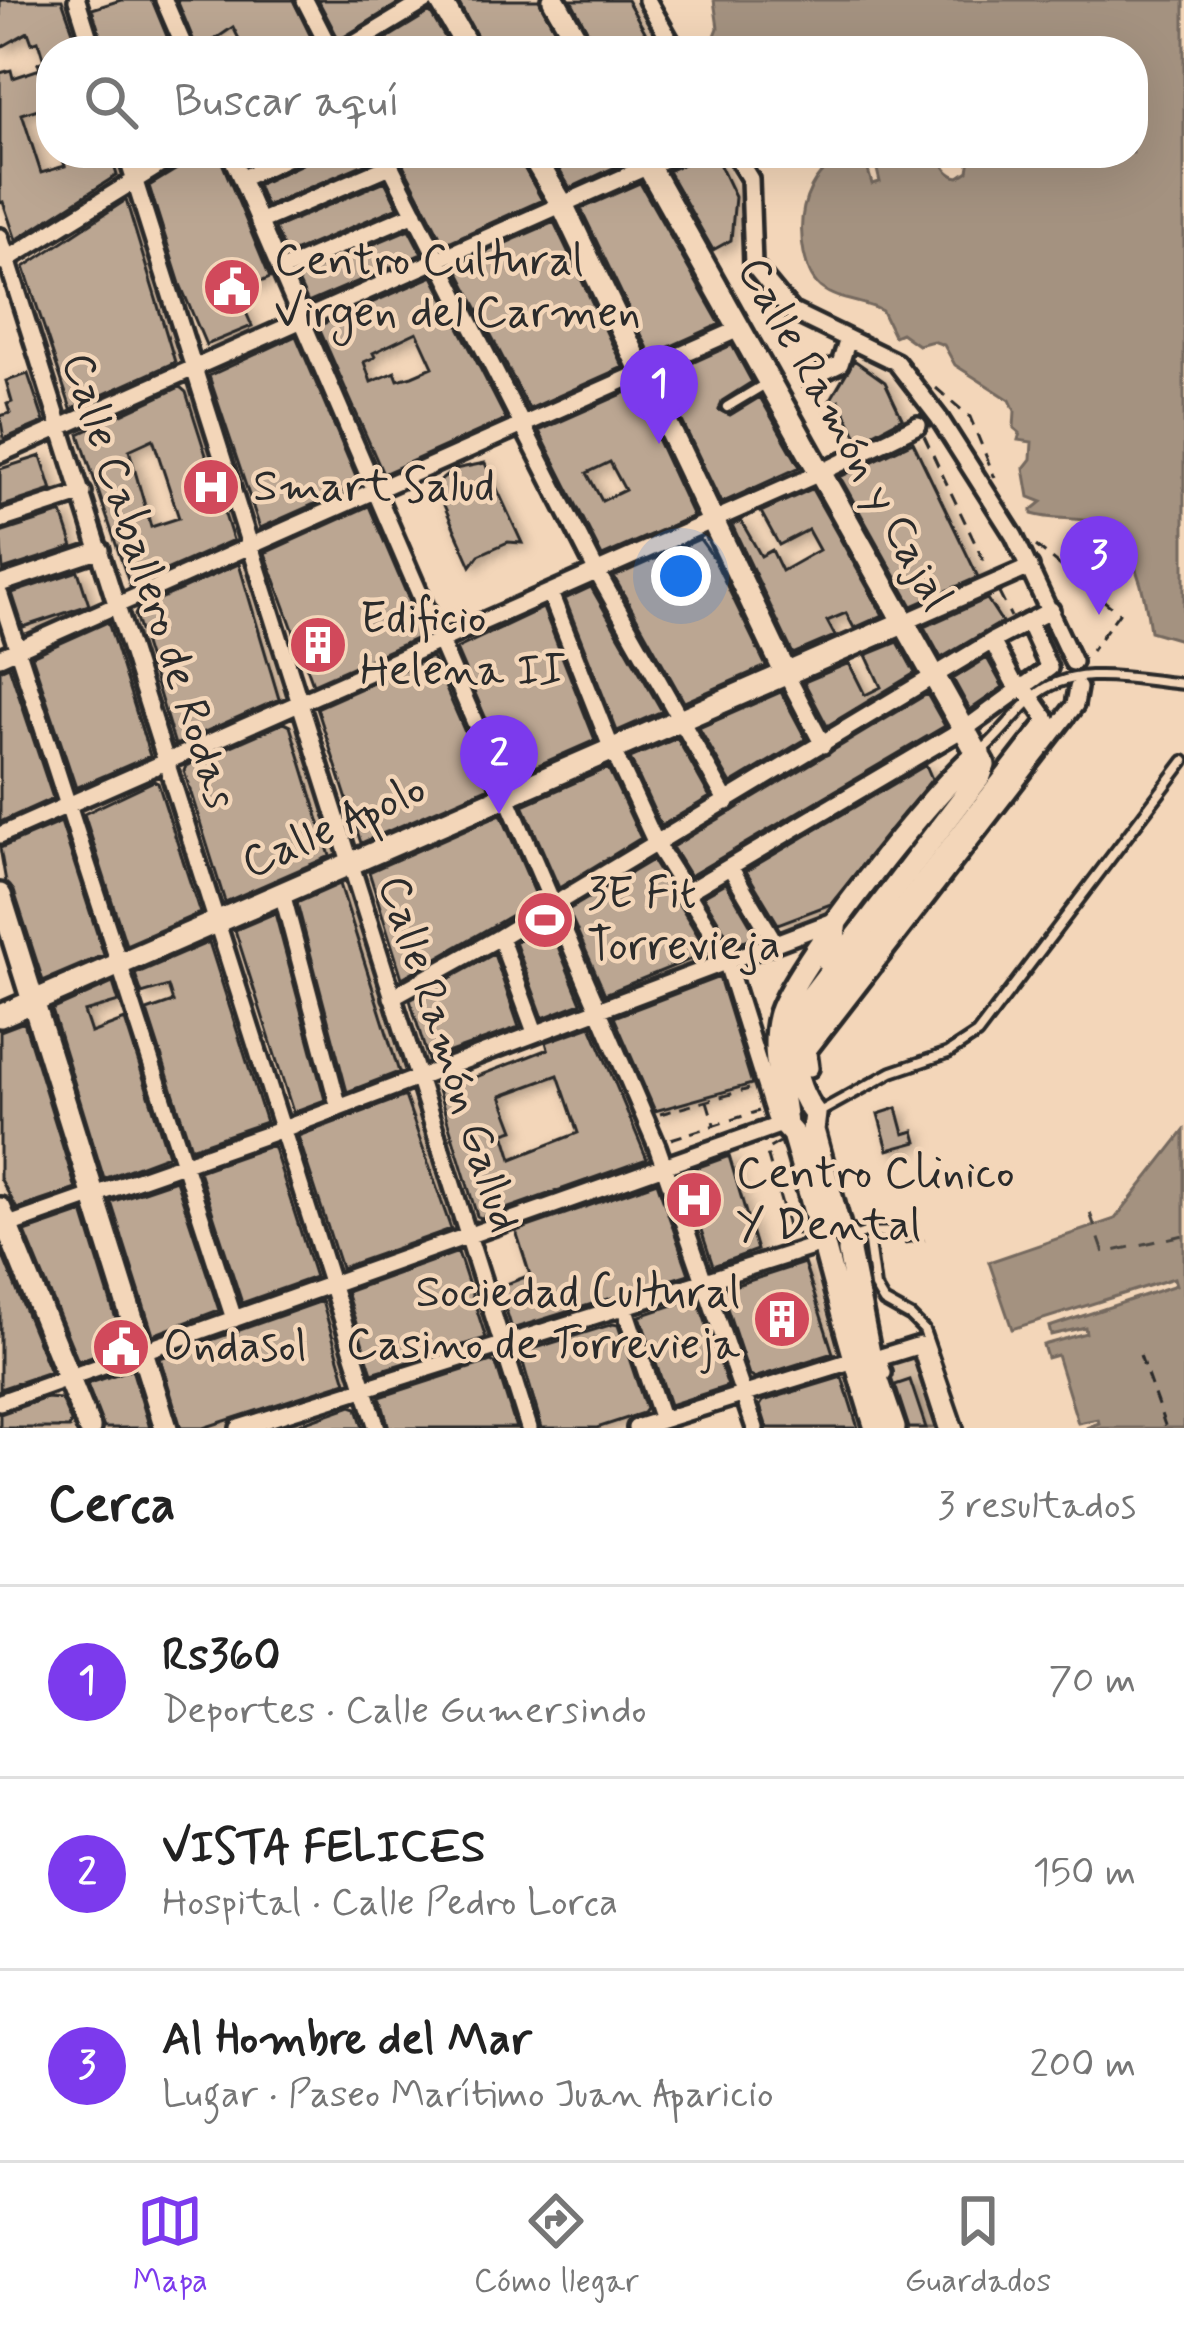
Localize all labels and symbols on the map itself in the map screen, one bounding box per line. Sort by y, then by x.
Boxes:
place label: Centro Cultural Virgen del Carmen [274,232,641,347]
street label: Calle Ramón y Cajal [722,247,966,621]
public building icon: Centro Cultural Virgen del Carmen [201,256,263,318]
street label: Calle Caballero de Rodas [46,345,250,817]
pin: 1 [620,345,698,444]
hospital icon: Smart Salud [180,456,242,518]
place label: Smart Salud [253,458,495,517]
pin: 3 [1060,516,1138,615]
your location [651,546,711,606]
place label: Edificio Helena II [360,590,566,701]
building icon: Edificio Helena II [287,614,349,676]
pin: 2 [460,715,538,814]
street label: Calle Apolo [233,760,437,896]
place label: 3E Fit Torrevieja [587,865,781,976]
street label: Calle Ramón Gallud [363,868,533,1240]
sports icon: 3E Fit Torrevieja [514,889,576,951]
place label: Centro Clinico Y Dental [736,1145,1014,1256]
hospital icon: Centro Clinico Y Dental [663,1169,725,1231]
place label: Sociedad Cultural Casino de Torrevieja [346,1264,741,1375]
building icon: Sociedad Cultural Casino de Torrevieja [751,1288,813,1350]
public building icon: Ondasol [90,1316,152,1378]
place label: Ondasol [163,1318,307,1377]

